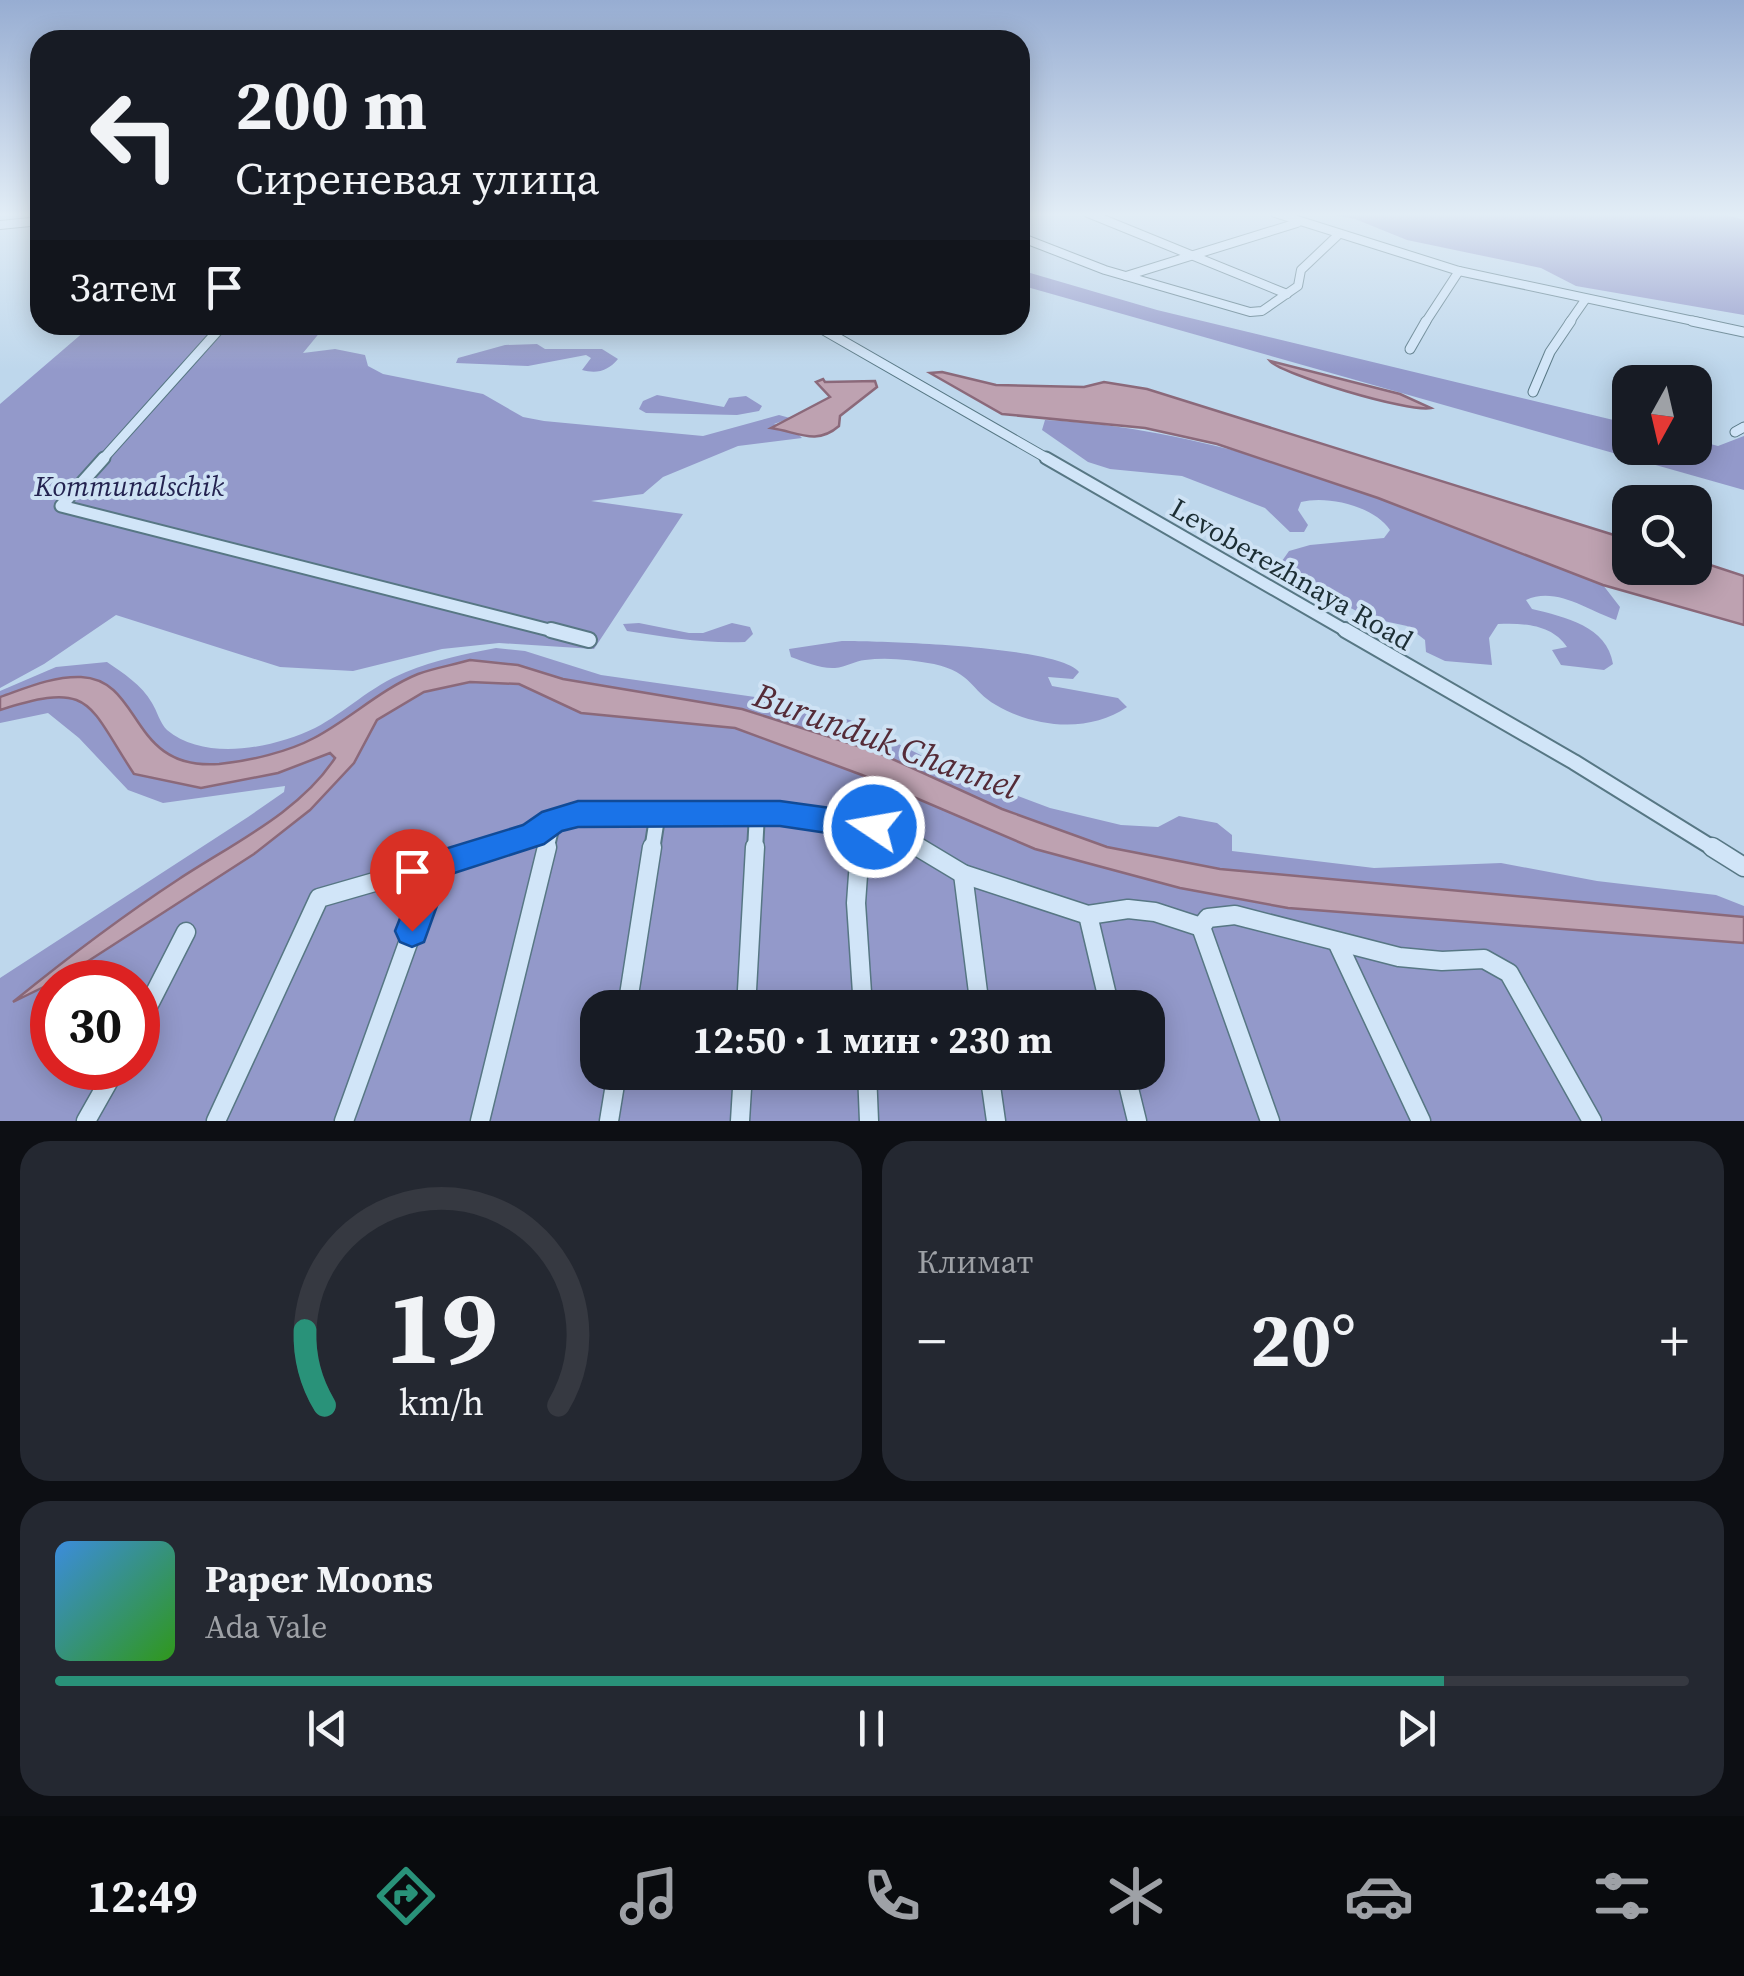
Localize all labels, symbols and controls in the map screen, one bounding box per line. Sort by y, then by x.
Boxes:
text: 200 m [235,56,427,152]
icon: left [70,70,200,200]
text: Сиреневая улица [235,147,599,209]
icon: arrive [197,260,252,315]
text: Затем [70,262,177,314]
north arrow [1612,365,1712,465]
map controls [1612,365,1712,585]
park label: Kommunalschik [33,467,225,505]
button: search [1612,485,1712,585]
street label: Levoberezhnaya Road [1164,489,1420,659]
water label: Burunduk Channel [746,671,1025,811]
position arrow [822,775,926,879]
pin [370,829,455,932]
icon: arrive [385,844,440,899]
speed limit sign: 30 [30,960,160,1090]
text: 12:50 · 1 мин · 230 m [693,1014,1052,1066]
text: Климат [917,1240,1033,1284]
text: 19 [385,1255,497,1398]
text: 20° [1250,1288,1356,1391]
text: − [917,1303,946,1378]
text: + [1660,1303,1689,1378]
text: km/h [398,1378,484,1427]
text: Paper Moons [205,1553,433,1605]
text: Ada Vale [205,1605,327,1649]
icon: previous [300,1701,355,1756]
icon: pause [844,1701,899,1756]
icon: next [1389,1701,1444,1756]
icon: directions [371,1861,441,1931]
icon: music [614,1861,684,1931]
icon: phone [857,1861,927,1931]
icon: climate [1101,1861,1171,1931]
icon: car [1344,1861,1414,1931]
icon: filters [1587,1861,1657,1931]
text: 12:49 [87,1865,198,1927]

